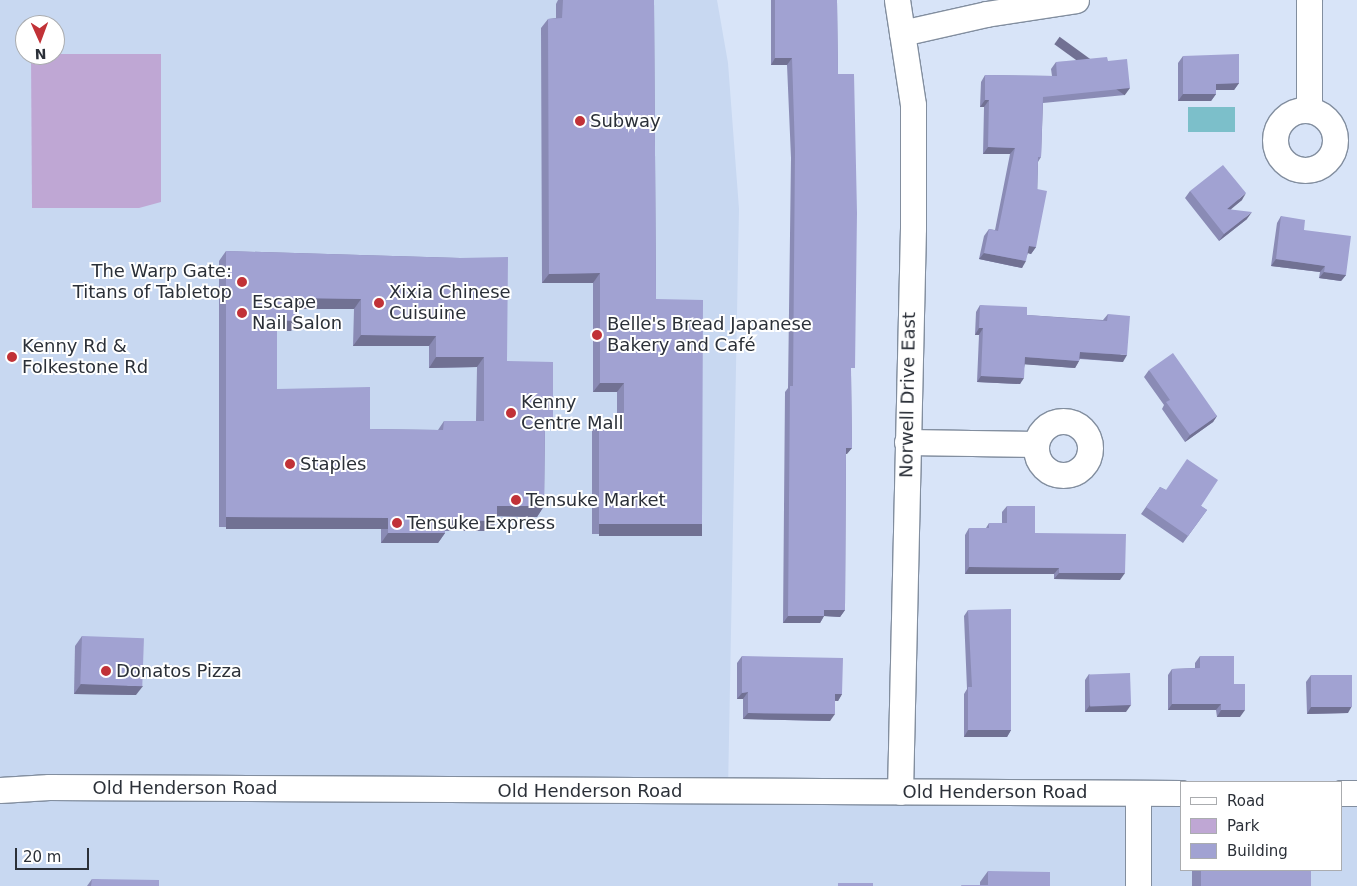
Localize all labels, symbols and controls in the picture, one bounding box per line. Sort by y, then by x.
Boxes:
north arrow [15,15,65,65]
text: N [34,46,47,62]
place label: Subway [590,110,661,132]
marker: Subway [574,115,586,127]
place label: The Warp Gate: Titans of Tabletop [73,261,232,304]
marker: The Warp Gate: Titans of Tabletop [236,276,248,288]
place label: Xixia Chinese Cuisuine [389,282,511,324]
place label: Escape Nail Salon [252,292,342,334]
marker: Xixia Chinese Cuisuine [373,297,385,309]
marker: Escape Nail Salon [236,307,248,319]
street label: Norwell Drive East [896,312,920,478]
place label: Belle's Bread Japanese Bakery and Café [607,314,812,356]
marker: Belle's Bread Japanese Bakery and Café [591,329,603,341]
place label: Kenny Rd & Folkestone Rd [22,336,148,378]
marker: Kenny Rd & Folkestone Rd [6,351,18,363]
place label: Kenny Centre Mall [521,392,623,434]
marker: Kenny Centre Mall [505,407,517,419]
place label: Staples [300,453,366,475]
marker: Staples [284,458,296,470]
place label: Tensuke Market [526,489,666,511]
marker: Tensuke Market [510,494,522,506]
place label: Tensuke Express [407,512,555,534]
marker: Tensuke Express [391,517,403,529]
place label: Donatos Pizza [116,660,242,682]
marker: Donatos Pizza [100,665,112,677]
street label: Old Henderson Road [93,777,277,799]
street label: Old Henderson Road [498,780,682,802]
street label: Old Henderson Road [903,781,1087,803]
legend [1180,781,1342,871]
text: Road [1227,792,1265,810]
text: Park [1227,817,1259,835]
scale bar [18,838,91,870]
text: Building [1227,842,1288,860]
text: 20 m [23,848,61,866]

